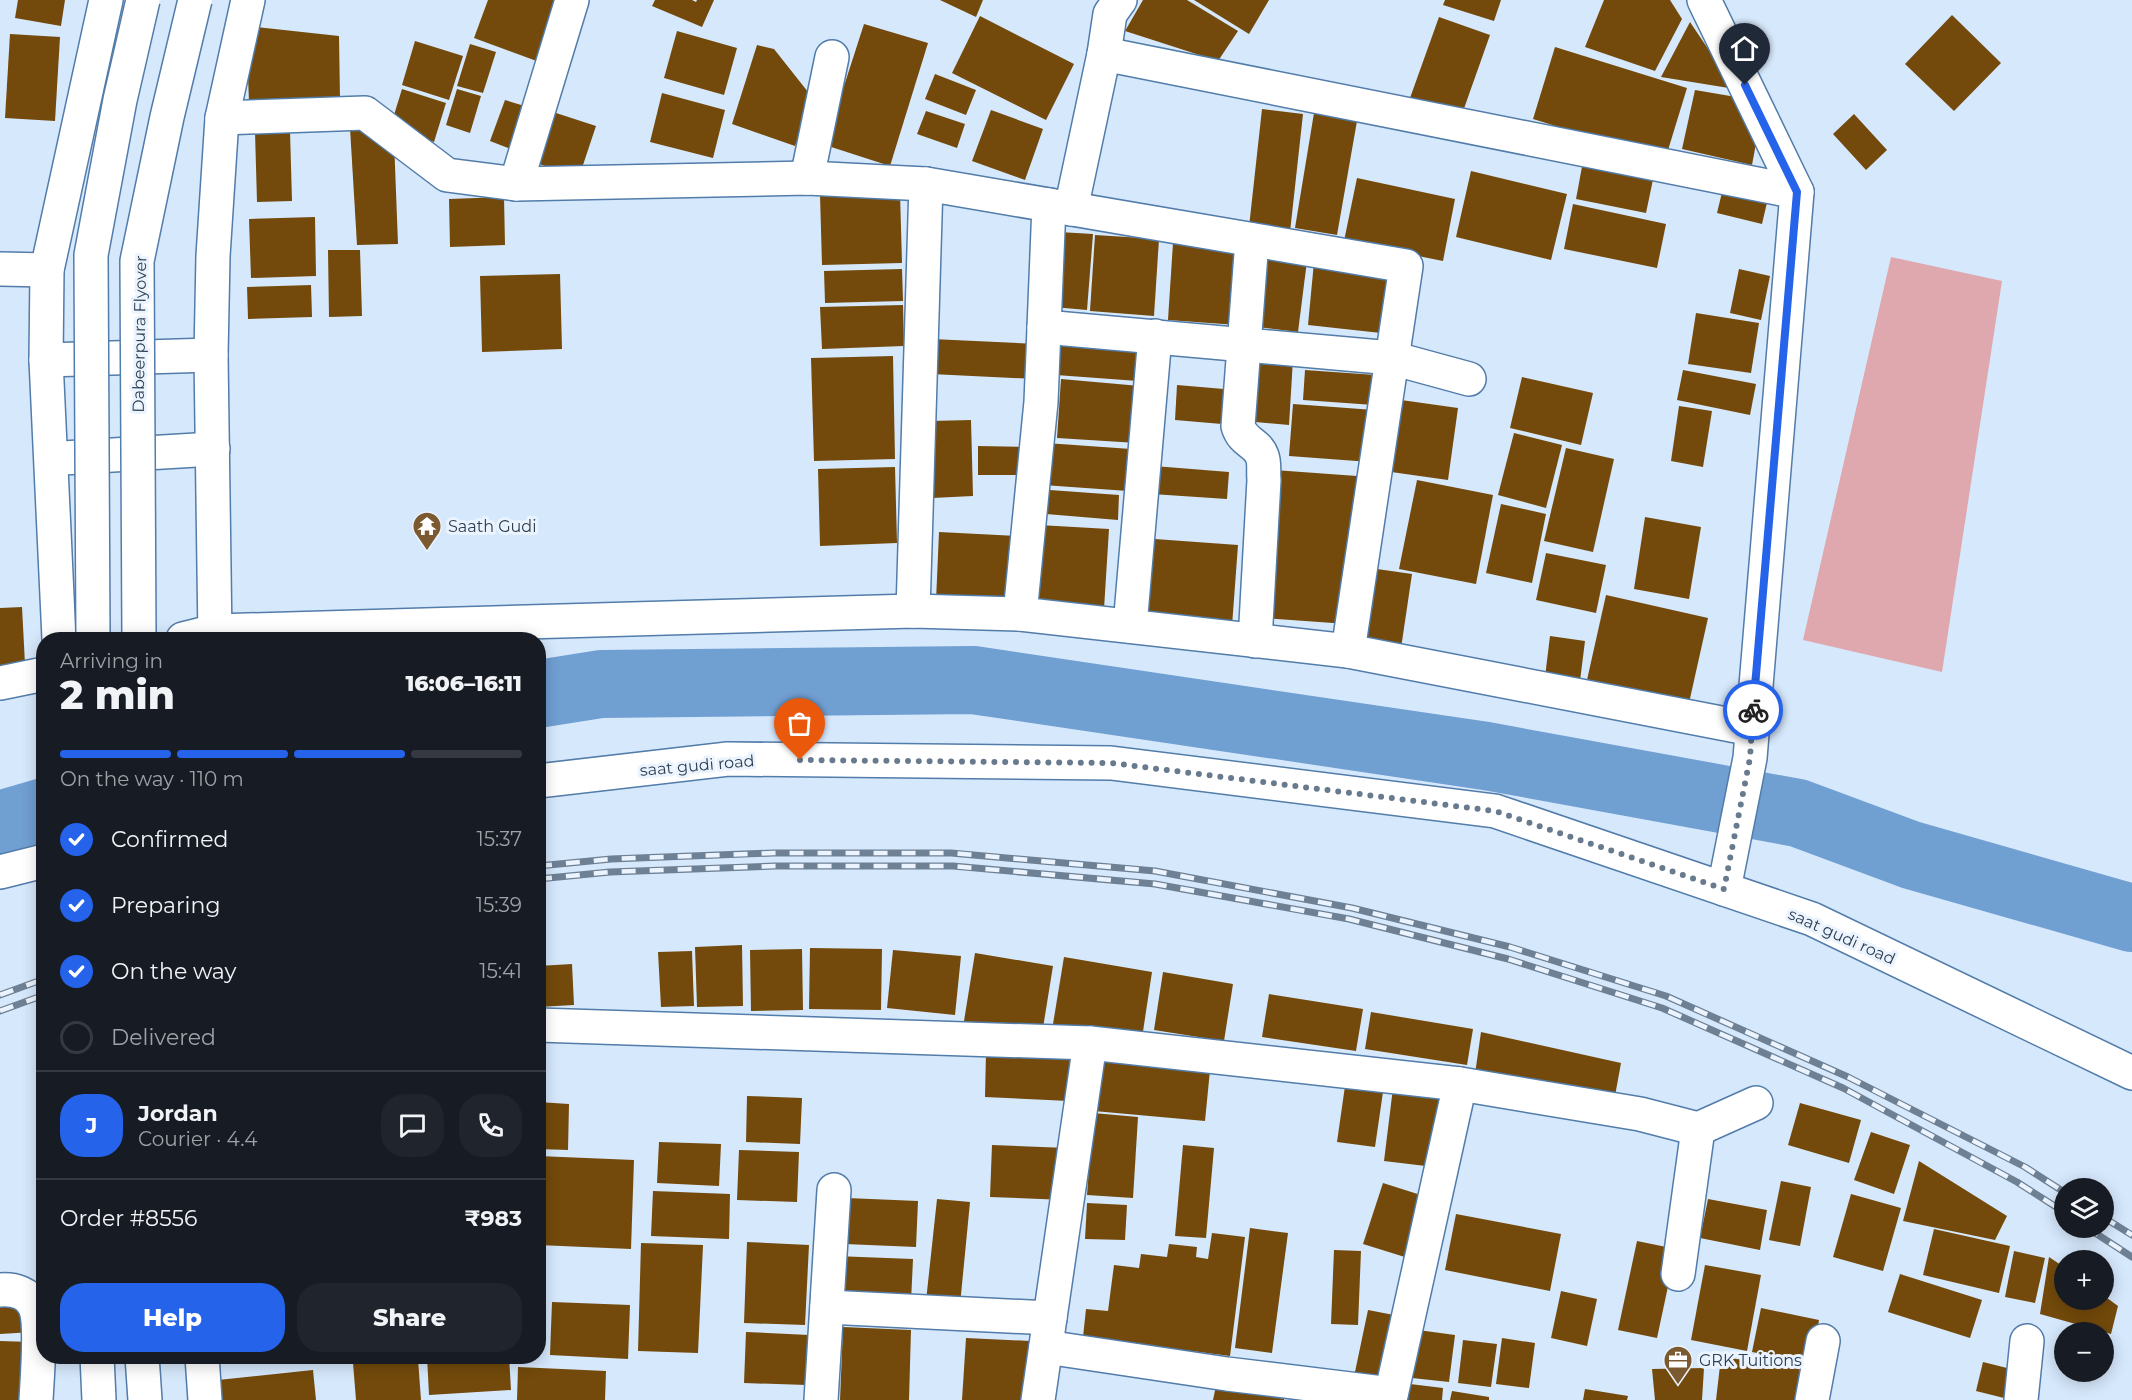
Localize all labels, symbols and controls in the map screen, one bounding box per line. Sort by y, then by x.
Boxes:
pin [1719,23,1770,85]
icon: home [1728,32,1761,65]
street label: Dabeerpura Flyover [129,255,150,413]
temple icon: Saath Gudi [411,510,443,552]
place label: Saath Gudi [448,517,537,536]
text: Arriving in [60,649,163,673]
text: 16:06–16:11 [405,670,522,697]
text: 2 min [60,671,175,719]
courier [1723,680,1783,740]
icon: bike [1737,694,1770,727]
pin [774,698,825,760]
icon: bag [783,707,816,740]
street label: saat gudi road [639,751,755,780]
text: On the way · 110 m [60,767,244,791]
icon: check [60,823,93,856]
text: Confirmed [111,826,228,853]
text: 15:37 [476,827,522,851]
icon: check [60,889,93,922]
text: Preparing [111,892,220,919]
text: 15:39 [476,893,522,917]
street label: saat gudi road [1785,904,1898,969]
icon: check [60,955,93,988]
text: On the way [111,958,236,985]
text: 15:41 [479,959,522,983]
text: Delivered [111,1024,216,1051]
button: chat [381,1094,444,1157]
button: phone [459,1094,522,1157]
text: Jordan [138,1100,218,1127]
text: J [86,1112,97,1139]
text: Courier · 4.4 [138,1127,257,1151]
map controls [2054,1178,2114,1382]
button: layers [2054,1178,2114,1238]
text: Order #8556 [60,1205,197,1232]
text: ₹983 [465,1205,522,1232]
button: + [2054,1250,2114,1310]
button: Help [60,1283,285,1352]
button: Share [297,1283,522,1352]
button: − [2054,1322,2114,1382]
office icon: GRK Tuitions [1662,1344,1694,1386]
place label: GRK Tuitions [1699,1351,1802,1370]

